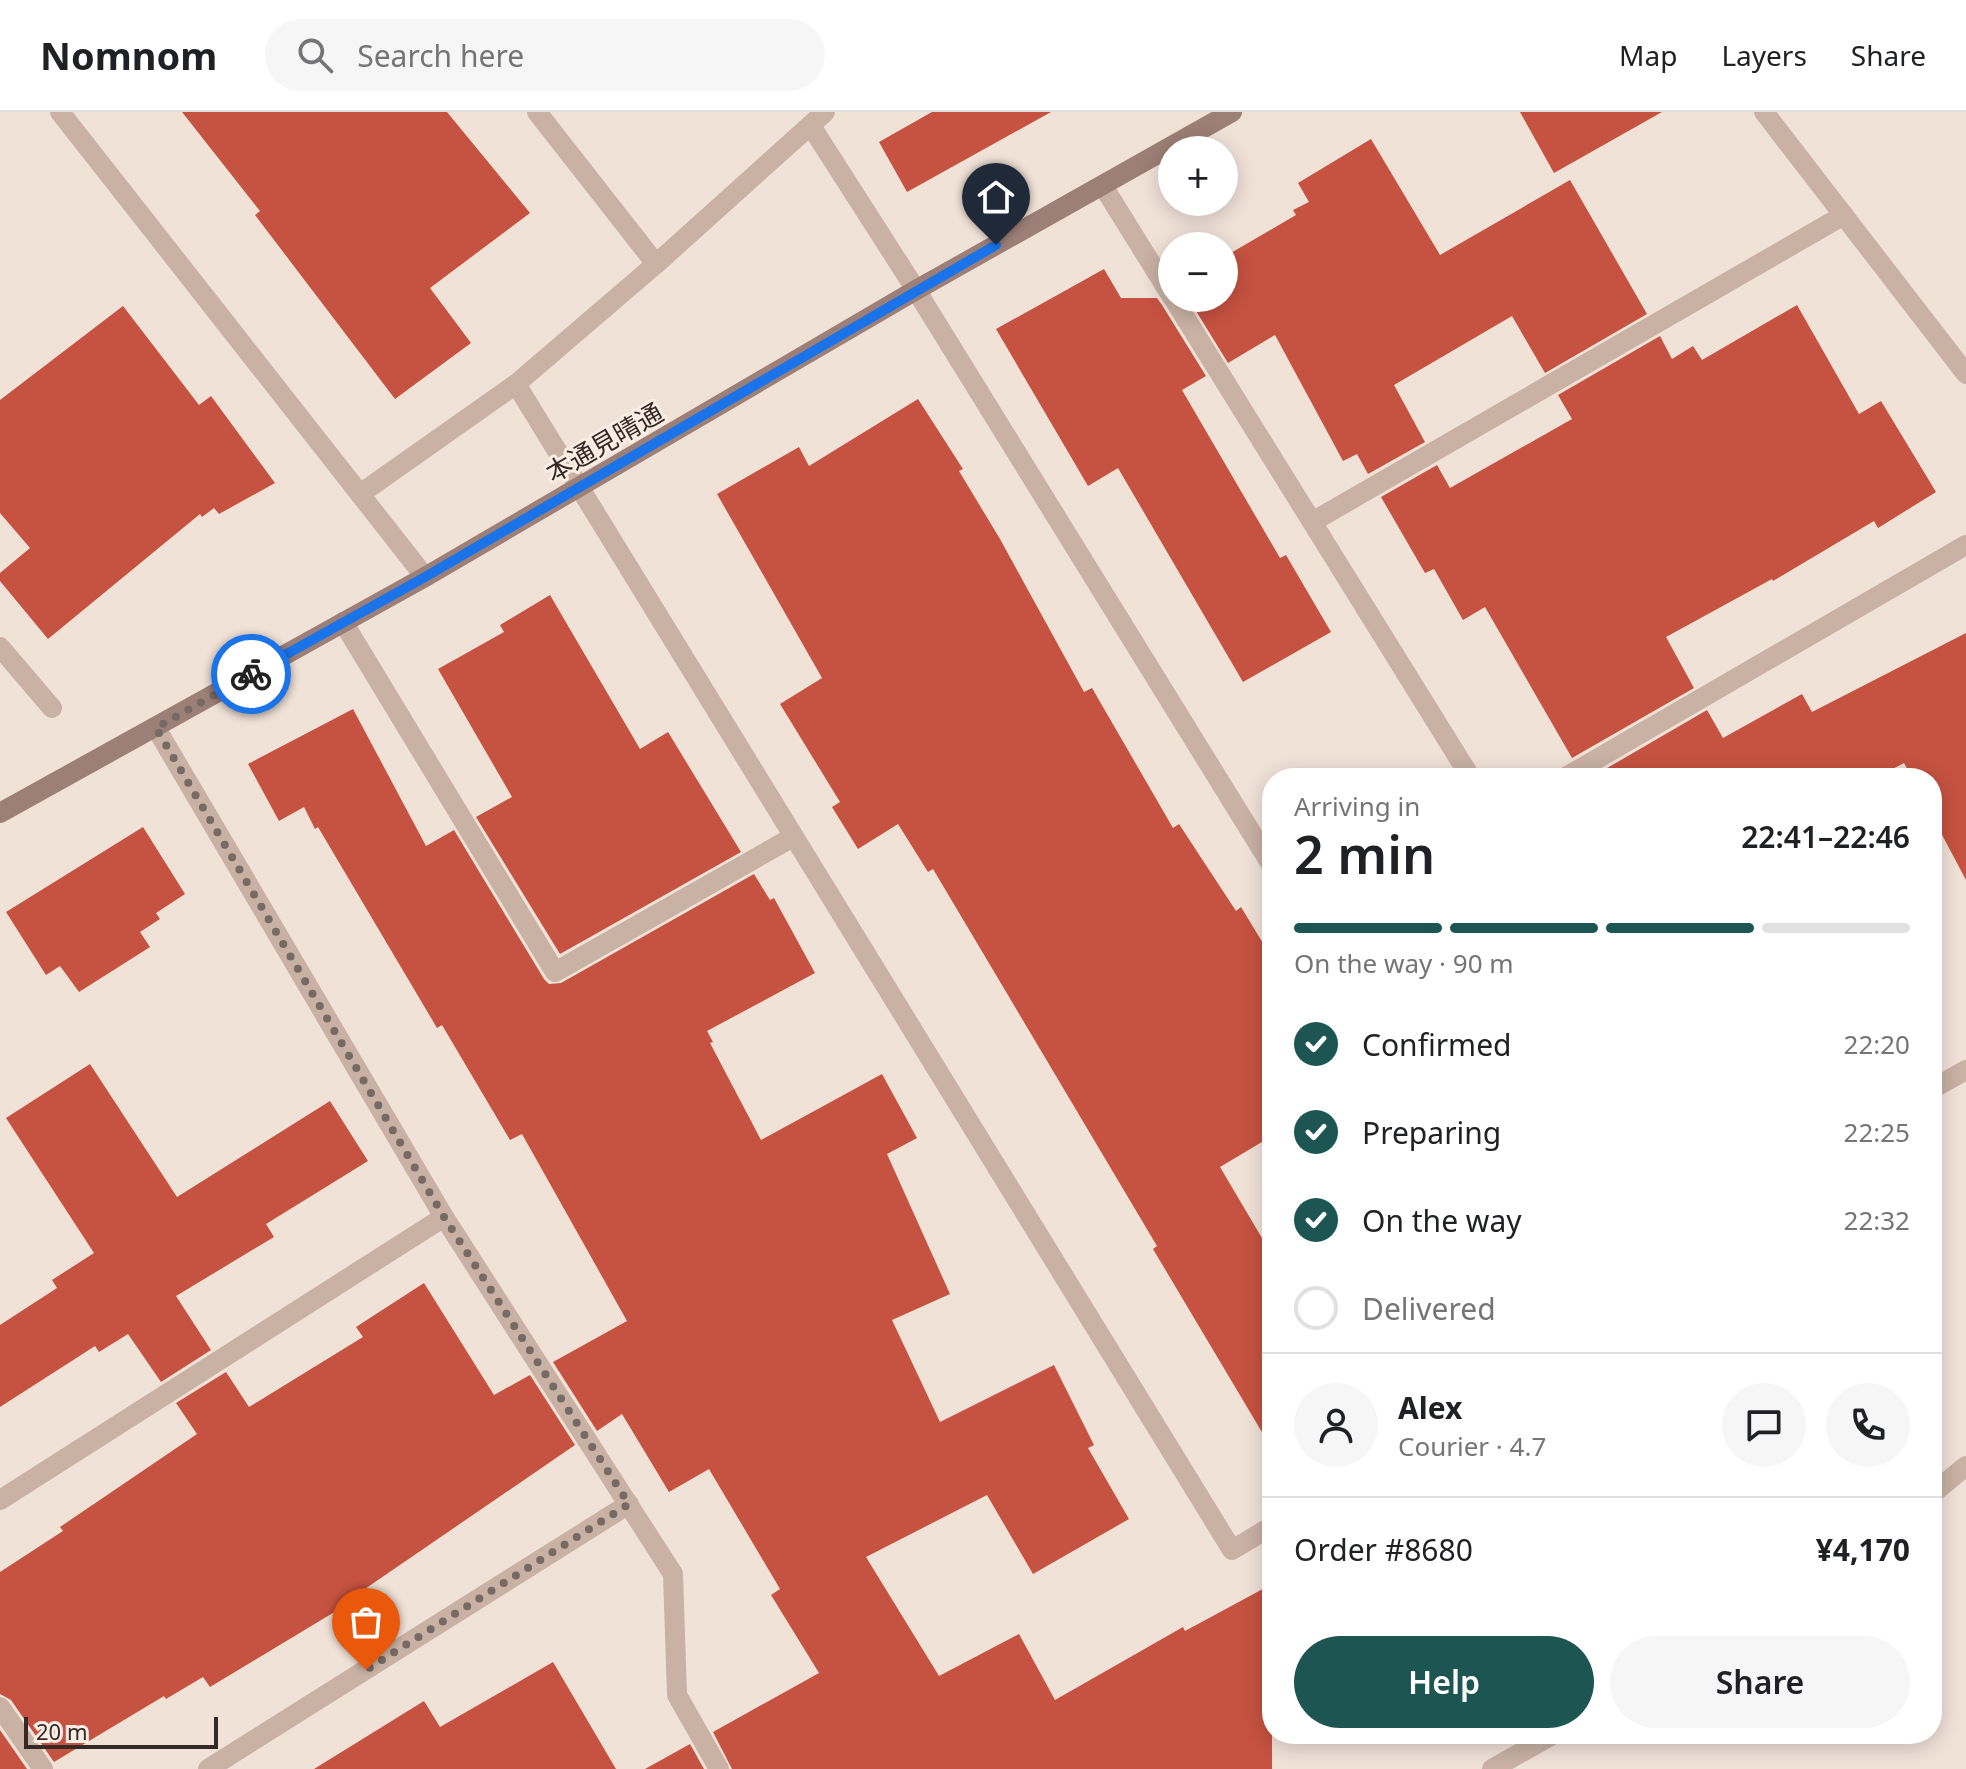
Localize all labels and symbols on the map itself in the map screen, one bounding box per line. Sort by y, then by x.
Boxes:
pin [962,163,1030,245]
street label: 本通見晴通 [539,394,669,490]
courier [211,634,291,714]
pin [332,1588,400,1670]
scale bar [24,1713,218,1749]

